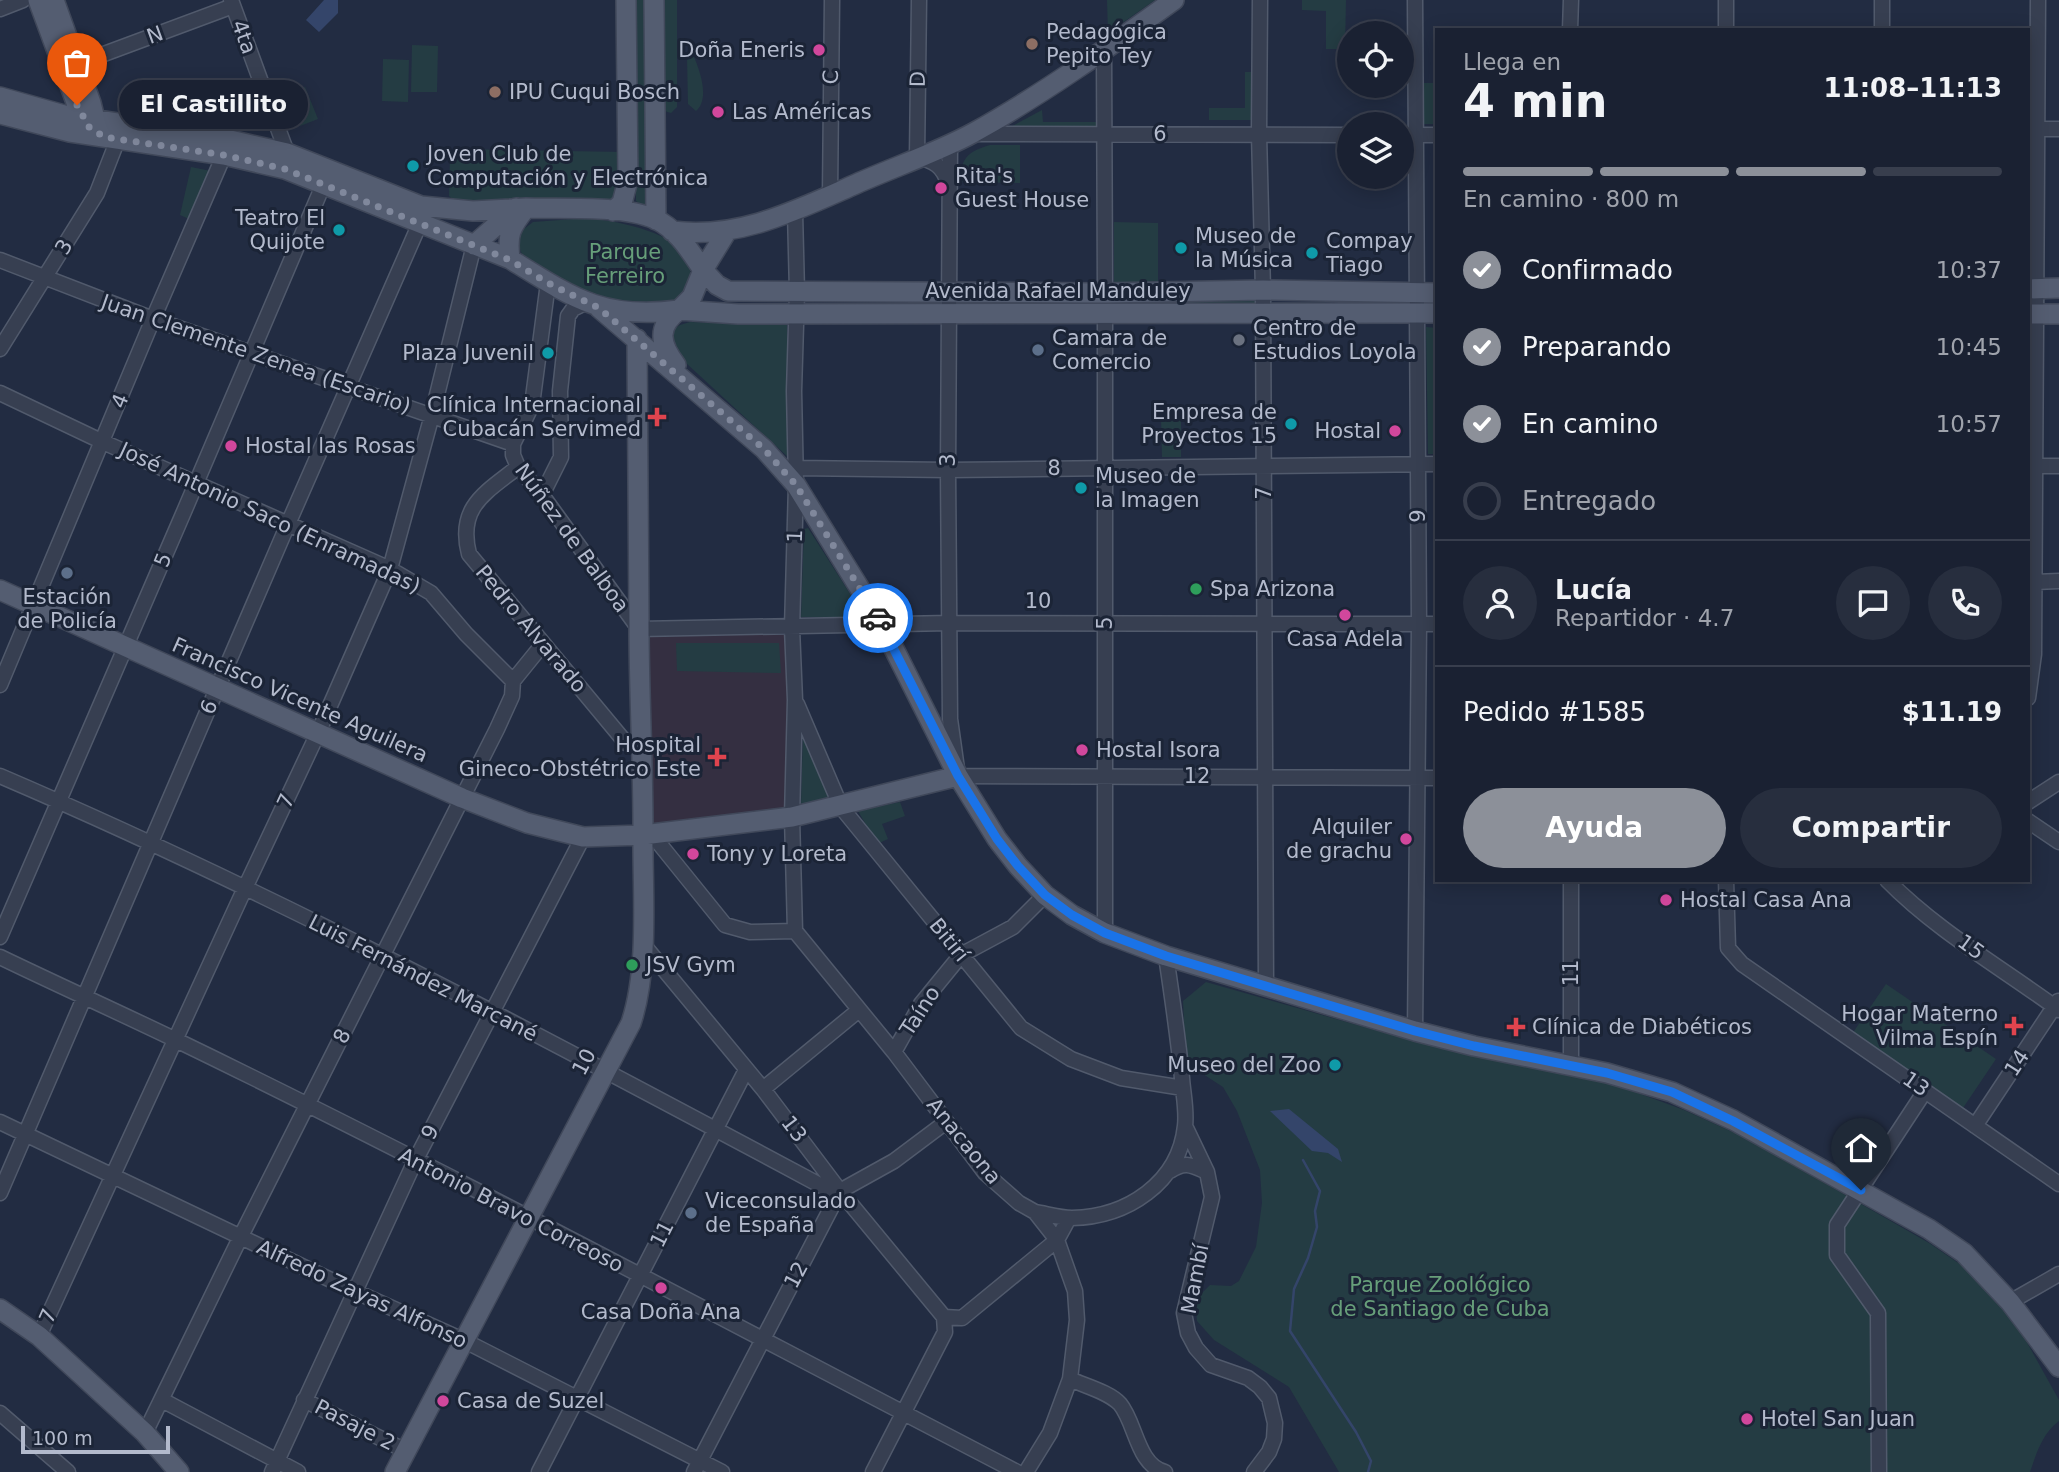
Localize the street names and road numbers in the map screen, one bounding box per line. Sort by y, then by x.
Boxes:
street label: 4ta [227,17,261,57]
street label: N [144,21,166,49]
street label: C [819,69,843,85]
street label: D [906,71,930,87]
street label: 6 [1153,122,1167,146]
street label: 3 [50,235,78,259]
street label: Avenida Rafael Manduley [925,279,1191,303]
street label: Juan Clemente Zenea (Escario) [96,289,414,418]
street label: 4 [106,390,134,412]
street label: José Antonio Saco (Enramadas) [114,437,424,598]
street label: 3 [936,453,960,467]
street label: 8 [1047,456,1061,480]
street label: Núñez de Balboa [510,459,634,617]
street label: 7 [1252,486,1276,500]
street label: 9 [1406,509,1430,523]
street label: 1 [783,529,807,543]
street label: 5 [149,549,177,571]
street label: Pedro Alvarado [471,560,591,698]
street label: 10 [1025,589,1051,613]
street label: 5 [1093,616,1117,630]
street label: Francisco Vicente Aguilera [169,633,431,767]
street label: 6 [195,696,223,718]
street label: 12 [1184,764,1210,788]
street label: 7 [272,790,300,812]
street label: Luis Fernández Marcané [305,910,541,1046]
street label: Bitirí [924,913,974,967]
street label: 15 [1953,929,1989,965]
street label: 11 [1559,960,1583,986]
street label: Taíno [895,982,945,1041]
street label: 8 [328,1025,356,1047]
street label: 10 [567,1045,601,1079]
street label: 14 [2000,1045,2034,1081]
street label: 13 [1898,1067,1934,1101]
street label: Anacaona [922,1093,1006,1189]
street label: 13 [776,1111,812,1147]
street label: 9 [416,1121,444,1143]
street label: Antonio Bravo Correoso [395,1143,627,1277]
street label: 11 [645,1217,679,1251]
street label: Alfredo Zayas Alfonso [253,1235,471,1353]
street label: Mambí [1176,1241,1214,1316]
street label: 12 [779,1258,813,1292]
street label: 7 [34,1305,62,1327]
street label: Pasaje 2 [311,1395,399,1455]

